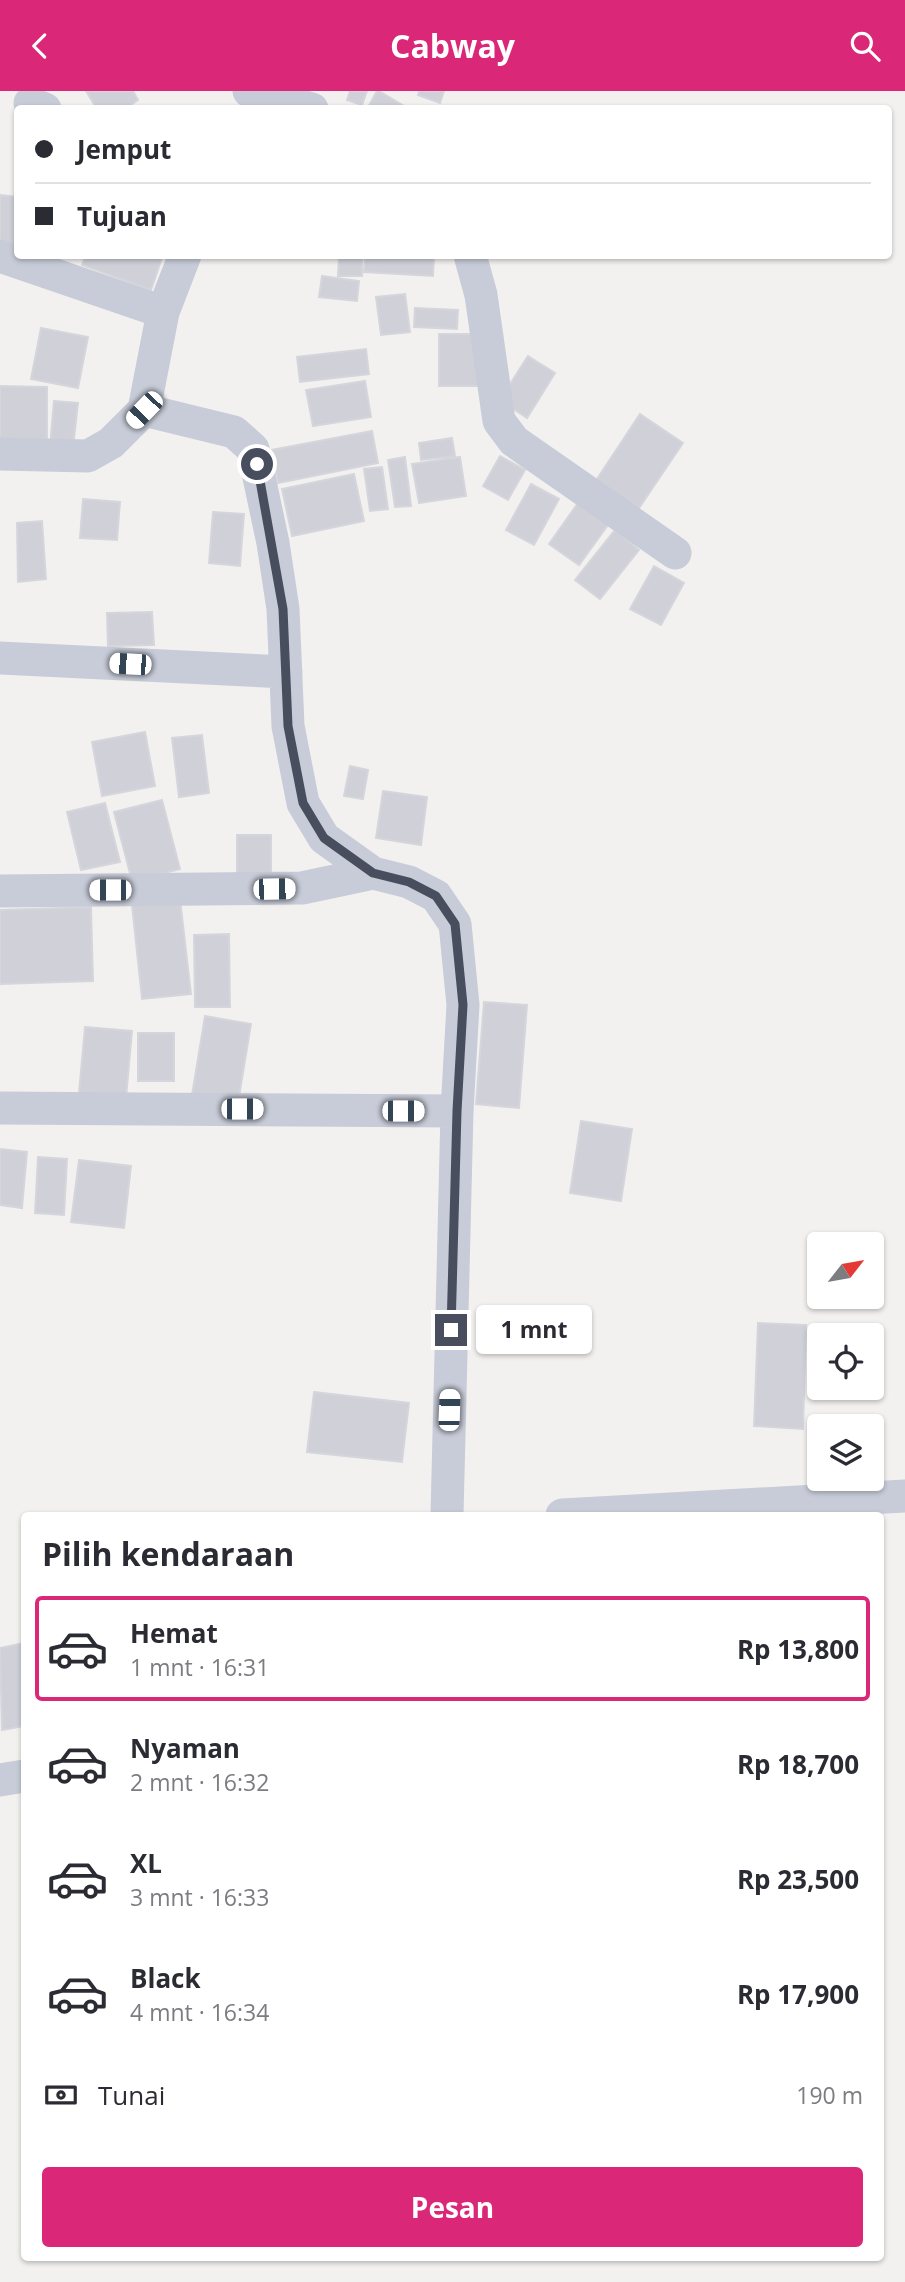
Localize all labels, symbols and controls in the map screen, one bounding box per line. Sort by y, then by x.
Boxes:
text: Cabway [390,24,515,67]
icon: back [21,27,59,65]
icon: search [846,27,884,65]
text: Jemput [77,131,171,167]
text: Tujuan [77,198,167,234]
car [122,388,167,432]
route start [241,448,273,480]
car [109,652,152,676]
car [253,878,296,900]
car [90,880,132,901]
car [222,1099,264,1120]
car [383,1101,425,1122]
north arrow [807,1232,884,1309]
map controls [807,1232,884,1491]
callout: 1 mnt [476,1305,591,1355]
text: 1 mnt [501,1313,567,1345]
route end [435,1314,467,1346]
button: locate [807,1323,884,1400]
car [438,1389,461,1431]
button: layers [807,1414,884,1491]
text: Pilih kendaraan [42,1532,294,1575]
text: Hemat [130,1615,218,1651]
icon: car [46,1617,109,1680]
text: Rp 13,800 [737,1631,859,1667]
text: 1 mnt · 16:31 [130,1651,269,1683]
text: Nyaman [130,1730,240,1766]
icon: car [46,1732,109,1795]
text: Rp 18,700 [737,1746,859,1782]
text: 2 mnt · 16:32 [130,1766,269,1798]
text: XL [130,1845,162,1881]
icon: car [46,1847,109,1910]
text: Rp 23,500 [737,1861,859,1897]
text: 3 mnt · 16:33 [130,1881,269,1913]
text: Black [130,1960,201,1996]
icon: car [46,1962,109,2025]
text: Rp 17,900 [737,1976,859,2012]
text: 4 mnt · 16:34 [130,1996,269,2028]
icon: cash [42,2076,80,2114]
text: Tunai [98,2077,165,2113]
text: 190 m [796,2079,863,2111]
button: Pesan [42,2167,863,2247]

